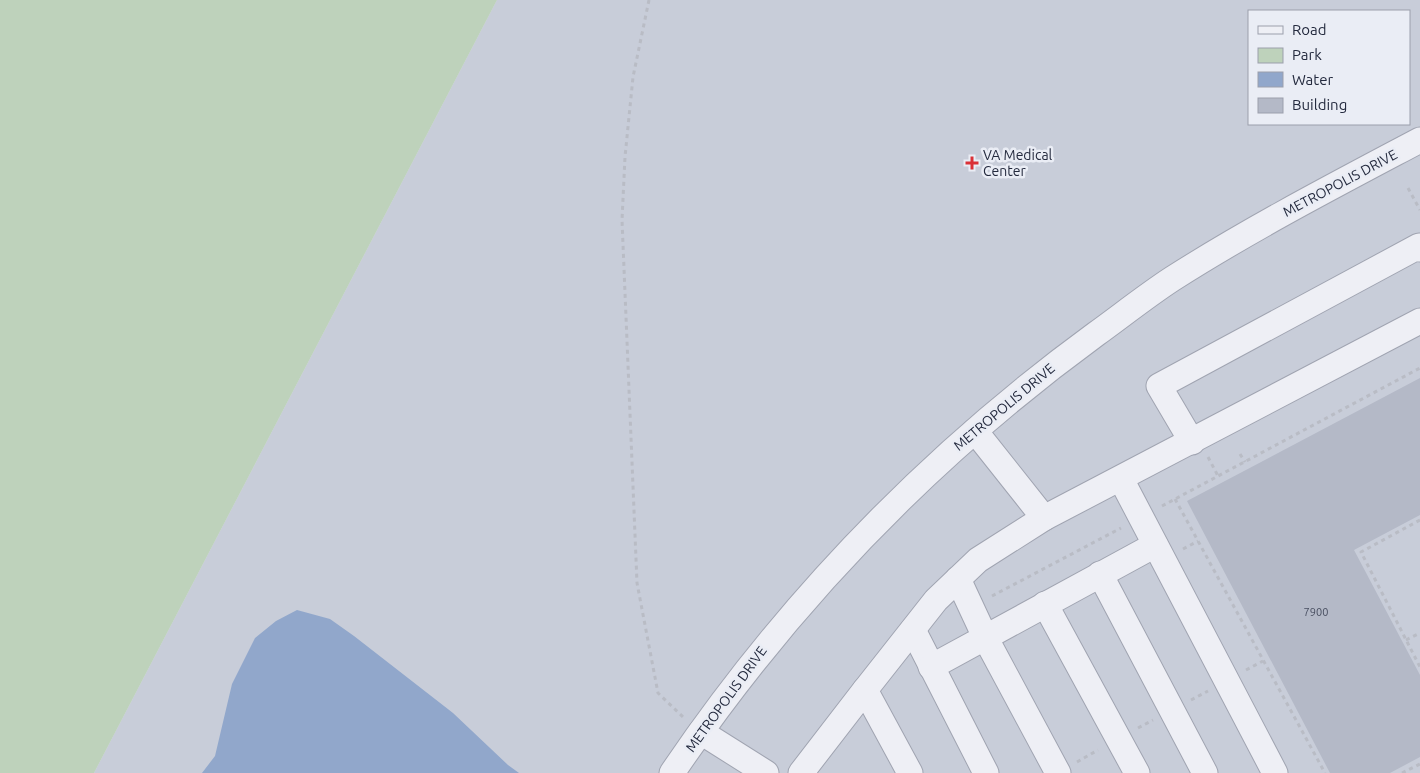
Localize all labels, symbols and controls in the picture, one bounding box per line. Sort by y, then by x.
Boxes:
legend [1248,10,1410,125]
text: Road [1292,21,1327,38]
text: Park [1292,46,1322,63]
text: Water [1292,71,1333,88]
text: Building [1292,96,1347,113]
street label: METROPOLIS DRIVE [1280,146,1400,220]
place label: VA Medical Center [983,147,1053,179]
marker: VA Medical Center [965,156,979,170]
street label: METROPOLIS DRIVE [950,360,1058,454]
house number: 7900 [1304,606,1328,618]
street label: METROPOLIS DRIVE [682,643,770,755]

